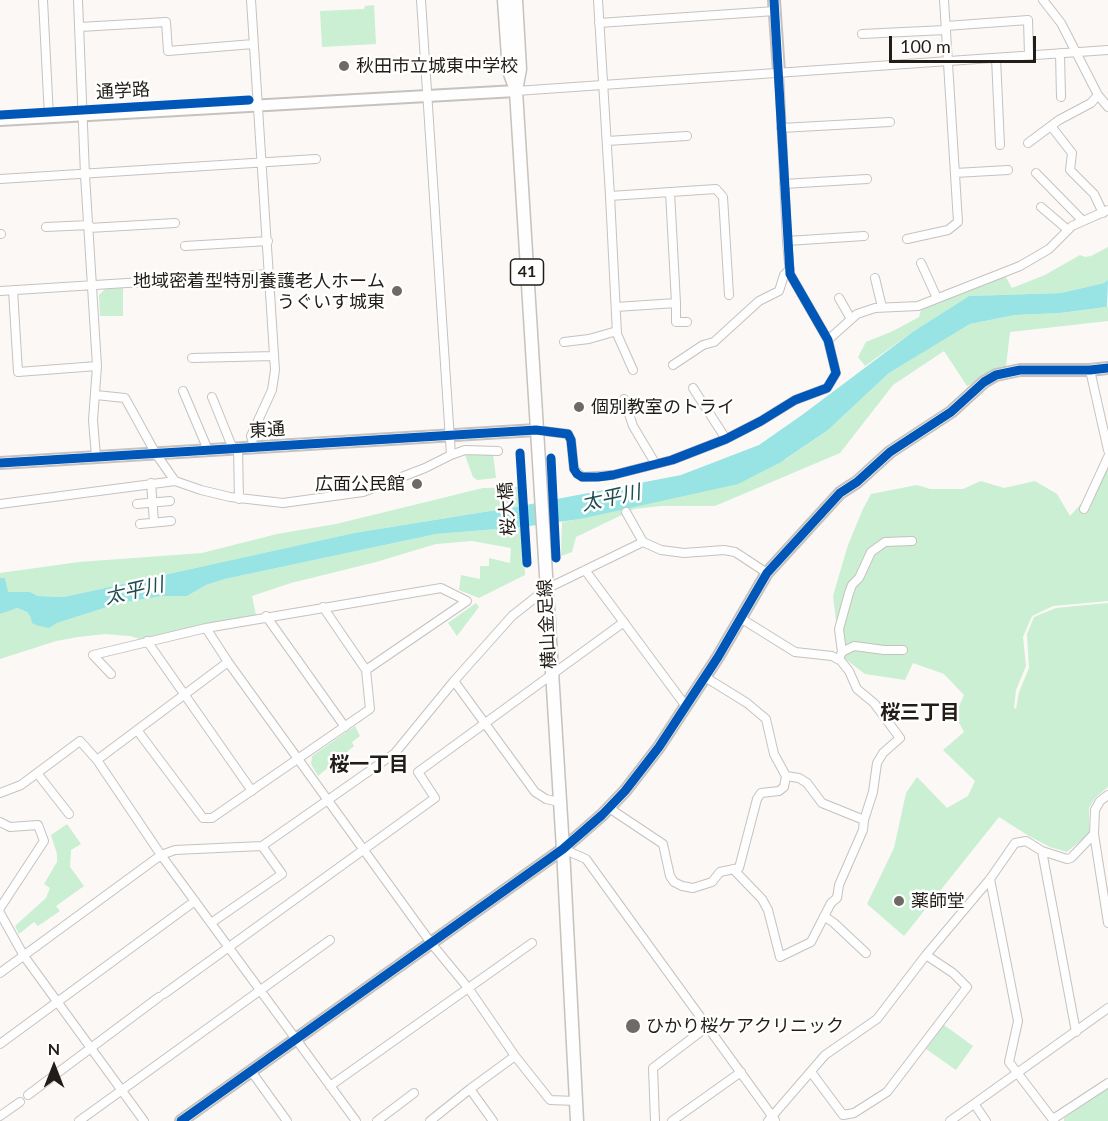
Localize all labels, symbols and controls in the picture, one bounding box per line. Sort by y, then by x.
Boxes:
scale bar [892,24,1039,62]
text: 100 m [900,35,951,57]
place label: 秋田市立城東中学校 [356,55,518,77]
marker: 秋田市立城東中学校 [337,59,351,73]
street label: 通学路 [95,79,151,103]
road number: 41 [510,259,544,285]
place label: 地域密着型特別養護老人ホーム うぐいす城東 [133,270,385,312]
marker: 地域密着型特別養護老人ホーム うぐいす城東 [390,284,404,298]
place label: 個別教室のトライ [591,396,735,418]
marker: 個別教室のトライ [572,400,586,414]
street label: 東通 [248,418,286,442]
place label: 広面公民館 [315,473,405,495]
marker: 広面公民館 [410,477,424,491]
water label: 太平川 [579,480,643,516]
street label: 桜大橋 [494,481,520,537]
water label: 太平川 [102,573,166,609]
street label: 横山金足線 [534,578,560,670]
district label: 桜三丁目 [880,701,960,725]
district label: 桜一丁目 [329,753,409,777]
place label: 薬師堂 [911,890,965,912]
marker: 薬師堂 [892,894,906,908]
place label: ひかり桜ケアクリニック [646,1015,844,1037]
marker: ひかり桜ケアクリニック [624,1017,642,1035]
north arrow [24,1037,84,1097]
text: N [48,1039,60,1058]

